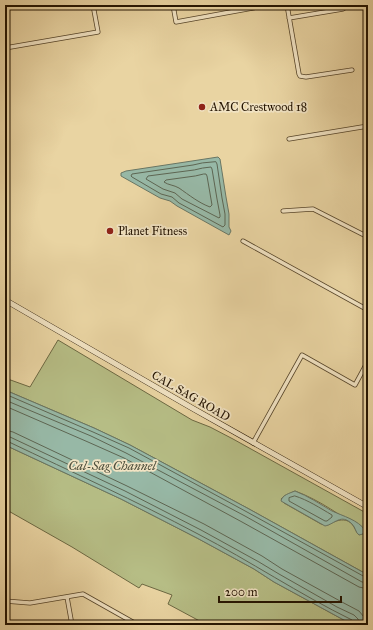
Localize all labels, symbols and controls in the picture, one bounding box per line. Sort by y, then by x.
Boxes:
place label: AMC Crestwood 18 [209,100,307,114]
marker: AMC Crestwood 18 [197,102,207,112]
place label: Planet Fitness [118,224,187,238]
marker: Planet Fitness [105,226,115,236]
street label: CAL SAG ROAD [149,368,233,424]
water label: Cal-Sag Channel [68,458,157,474]
scale bar [219,578,341,604]
text: 200 m [225,585,258,599]

